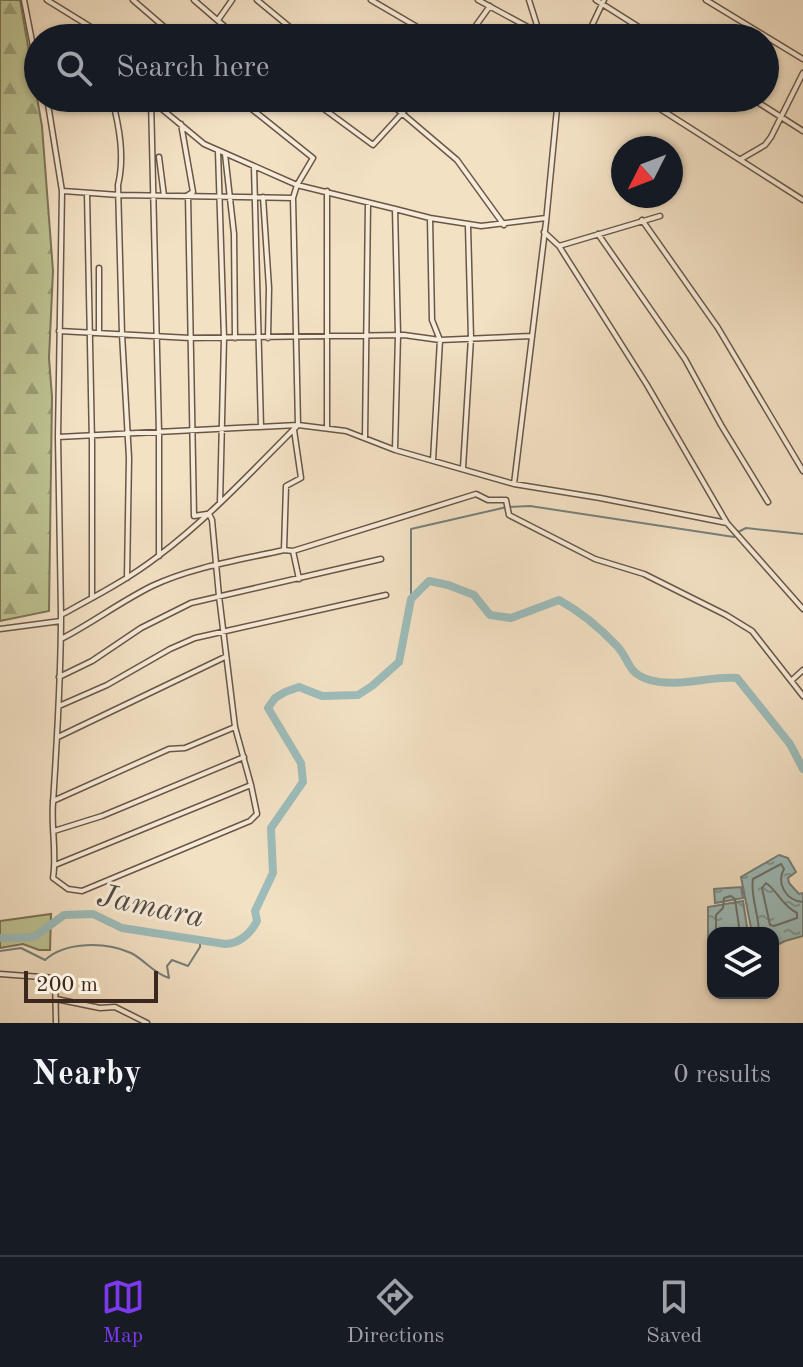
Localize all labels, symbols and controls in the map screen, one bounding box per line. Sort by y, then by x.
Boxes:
search box [24,24,779,112]
icon: search [52,46,96,90]
text: Search here [116,53,270,83]
north arrow [611,136,683,208]
water label: Jamara [94,881,207,935]
map controls [707,927,779,999]
button: layers [707,927,779,999]
scale bar [24,967,158,1003]
text: 200 m [36,974,98,996]
text: Nearby [32,1058,142,1092]
text: 0 results [673,1062,771,1088]
tab: Map [101,1275,145,1350]
tab: Directions [347,1275,444,1350]
tab: Saved [646,1275,702,1350]

